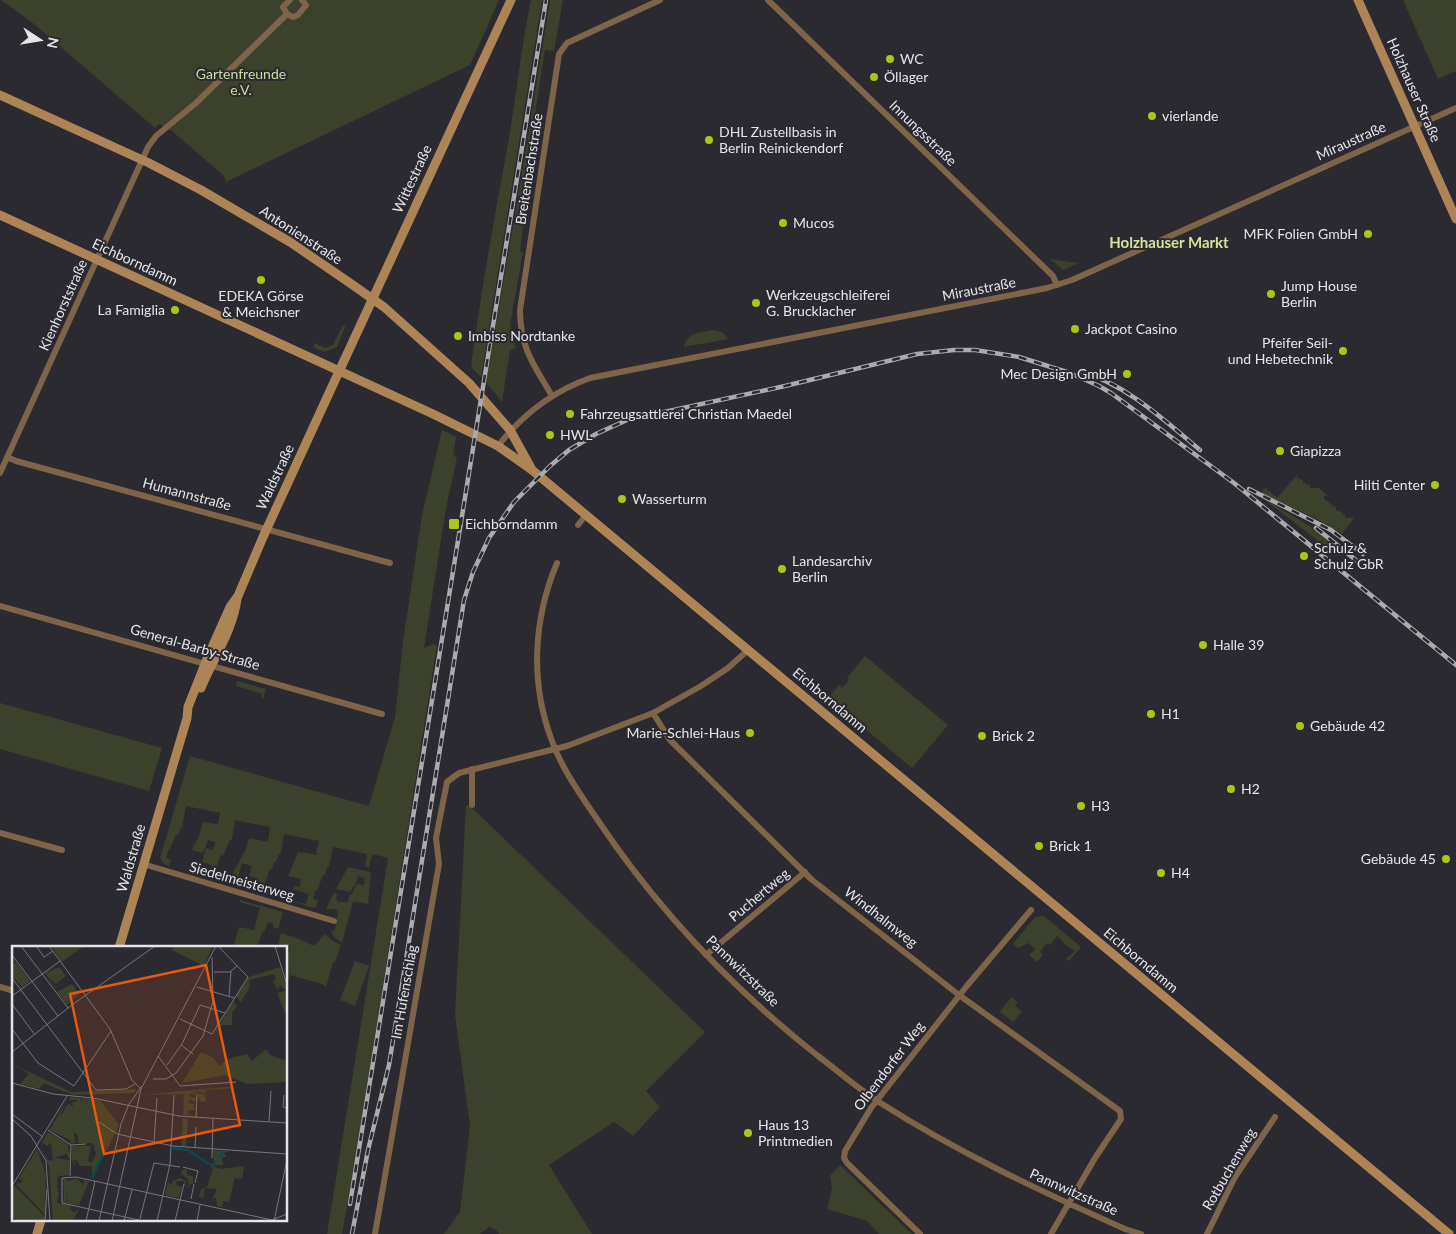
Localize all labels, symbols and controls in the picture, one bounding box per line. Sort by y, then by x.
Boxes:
north arrow [15,15,65,65]
street label: Holzhauser Straße [1384,35,1445,145]
text: N [44,36,63,50]
place label: WC [900,50,924,67]
marker: WC [884,53,896,65]
park label: Gartenfreunde e.V. [196,65,286,98]
place label: Öllager [884,68,928,85]
marker: Öllager [868,71,880,83]
street label: Innungsstraße [886,96,961,169]
place label: vierlande [1162,107,1218,124]
marker: vierlande [1146,110,1158,122]
street label: Breitenbachstraße [511,112,546,226]
street label: Miraustraße [1313,118,1388,163]
place label: DHL Zustellbasis in Berlin Reinickendorf [719,123,843,156]
marker: DHL Zustellbasis in Berlin Reinickendorf [703,134,715,146]
street label: Wittestraße [388,142,435,216]
street label: Antonienstraße [257,202,346,268]
place label: Mucos [793,214,834,231]
marker: Mucos [777,217,789,229]
place label: MFK Folien GmbH [1244,225,1358,242]
marker: MFK Folien GmbH [1362,228,1374,240]
district label: Holzhauser Markt [1109,233,1229,251]
street label: Eichborndamm [90,234,181,289]
street label: Kienhorststraße [35,256,90,353]
street label: Miraustraße [941,273,1017,304]
marker: EDEKA Görse & Meichsner [255,274,267,286]
place label: Jump House Berlin [1281,277,1357,310]
place label: Werkzeugschleiferei G. Brucklacher [766,286,890,319]
place label: EDEKA Görse & Meichsner [218,287,304,320]
marker: Jump House Berlin [1265,288,1277,300]
marker: Werkzeugschleiferei G. Brucklacher [750,297,762,309]
place label: La Famiglia [98,301,165,318]
marker: La Famiglia [169,304,181,316]
place label: Jackpot Casino [1085,320,1177,337]
marker: Jackpot Casino [1069,323,1081,335]
place label: Imbiss Nordtanke [468,327,575,344]
marker: Imbiss Nordtanke [452,330,464,342]
place label: Pfeifer Seil- und Hebetechnik [1228,334,1334,367]
marker: Pfeifer Seil- und Hebetechnik [1337,345,1349,357]
place label: Mec Design GmbH [1001,365,1117,382]
marker: Mec Design GmbH [1121,368,1133,380]
place label: Fahrzeugsattlerei Christian Maedel [580,405,792,422]
marker: Fahrzeugsattlerei Christian Maedel [564,408,576,420]
place label: HWL [560,426,592,443]
marker: HWL [544,429,556,441]
street label: Waldstraße [252,441,297,512]
place label: Giapizza [1290,442,1341,459]
marker: Giapizza [1274,445,1286,457]
street label: Humannstraße [141,474,233,514]
place label: Hilti Center [1354,476,1425,493]
marker: Hilti Center [1429,479,1441,491]
place label: Wasserturm [632,490,707,507]
marker: Wasserturm [616,493,628,505]
place label: Eichborndamm [465,515,557,532]
marker: Eichborndamm [447,517,461,531]
place label: Schulz & Schulz GbR [1314,539,1384,572]
marker: Schulz & Schulz GbR [1298,550,1310,562]
place label: Landesarchiv Berlin [792,552,873,585]
marker: Landesarchiv Berlin [776,563,788,575]
street label: General-Barby-Straße [128,620,262,673]
place label: Halle 39 [1213,636,1264,653]
marker: Halle 39 [1197,639,1209,651]
street label: Eichborndamm [789,663,871,736]
place label: H1 [1161,705,1180,722]
marker: H1 [1145,708,1157,720]
place label: Gebäude 42 [1310,717,1385,734]
marker: Gebäude 42 [1294,720,1306,732]
place label: Marie-Schlei-Haus [627,724,740,741]
marker: Marie-Schlei-Haus [744,727,756,739]
place label: Brick 2 [992,727,1035,744]
marker: Brick 2 [976,730,988,742]
place label: H2 [1241,780,1260,797]
marker: H2 [1225,783,1237,795]
place label: H3 [1091,797,1110,814]
marker: H3 [1075,800,1087,812]
street label: Waldstraße [113,822,148,894]
place label: Brick 1 [1049,837,1092,854]
marker: Brick 1 [1033,840,1045,852]
place label: Gebäude 45 [1361,850,1436,867]
marker: Gebäude 45 [1440,853,1452,865]
street label: Siedelmeisterweg [188,857,296,904]
street label: Puchertweg [725,864,792,925]
place label: H4 [1171,864,1190,881]
marker: H4 [1155,867,1167,879]
street label: Windhalmweg [841,883,921,951]
street label: Eichborndamm [1100,923,1182,996]
street label: Pannwitzstraße [703,932,783,1010]
street label: Im Hufenschlag [387,944,420,1040]
inset map [12,946,288,1222]
street label: Olbendorfer Weg [850,1018,928,1114]
place label: Haus 13 Printmedien [758,1116,833,1149]
street label: Rotbuchenweg [1198,1125,1259,1213]
marker: Haus 13 Printmedien [742,1127,754,1139]
street label: Pannwitzstraße [1027,1164,1121,1219]

